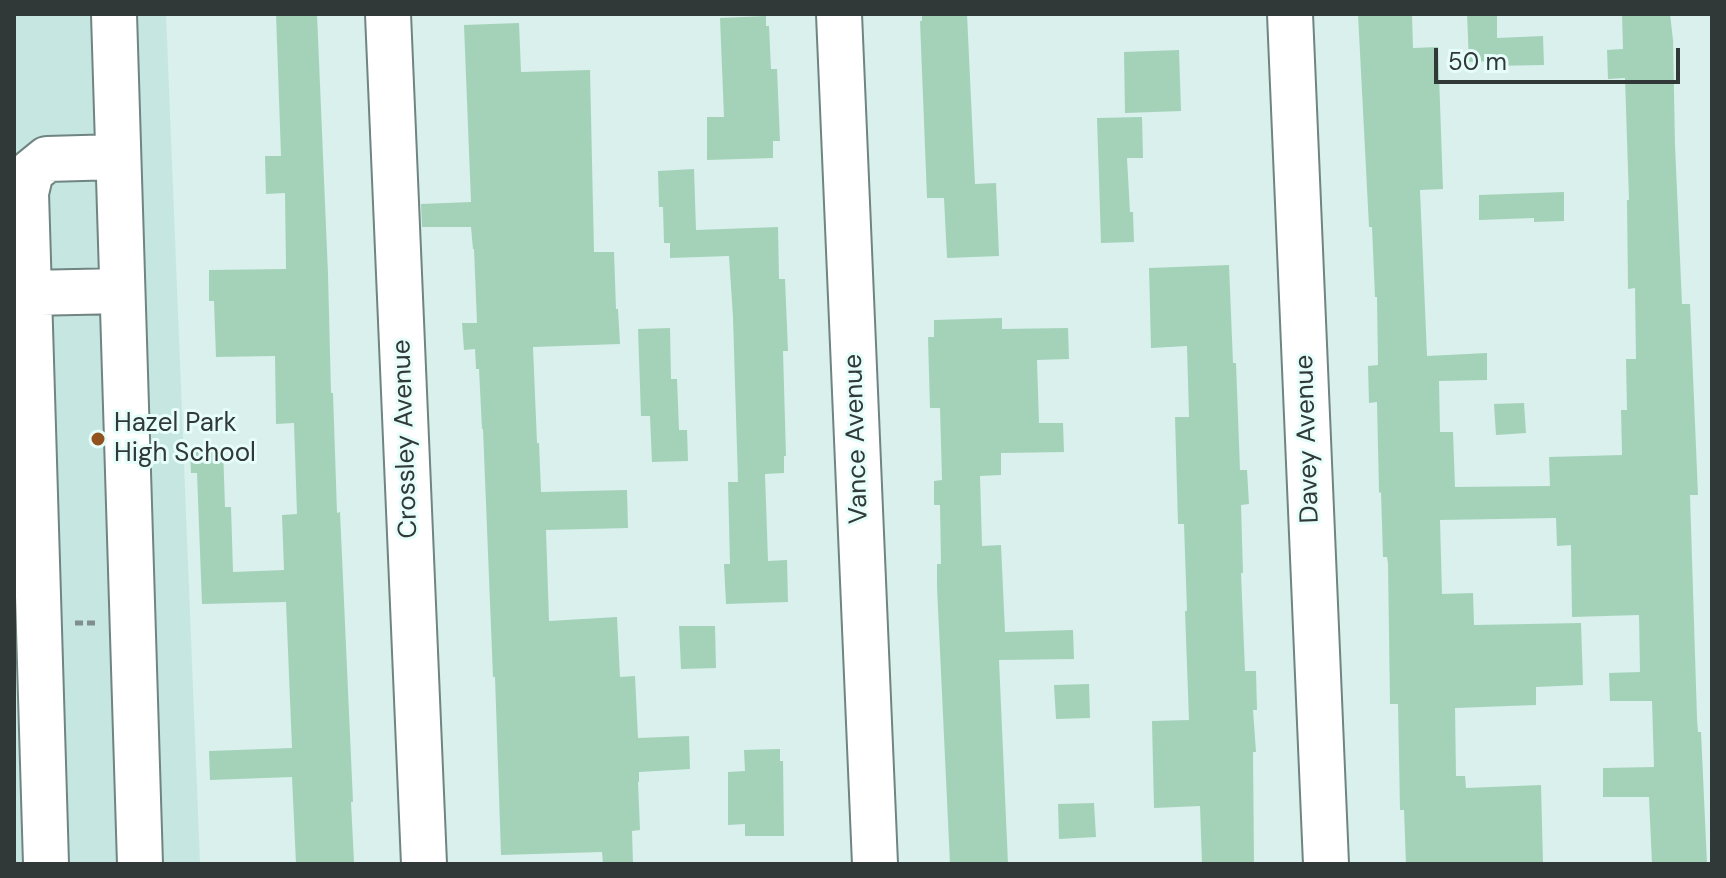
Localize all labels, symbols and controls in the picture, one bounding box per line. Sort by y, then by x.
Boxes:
scale bar [1438,32,1684,82]
text: 50 m [1448,46,1507,77]
street label: Crossley Avenue [387,339,425,539]
street label: Vance Avenue [838,354,876,524]
street label: Davey Avenue [1289,354,1327,524]
place label: Hazel Park High School [114,408,256,470]
marker: Hazel Park High School [89,430,107,448]

